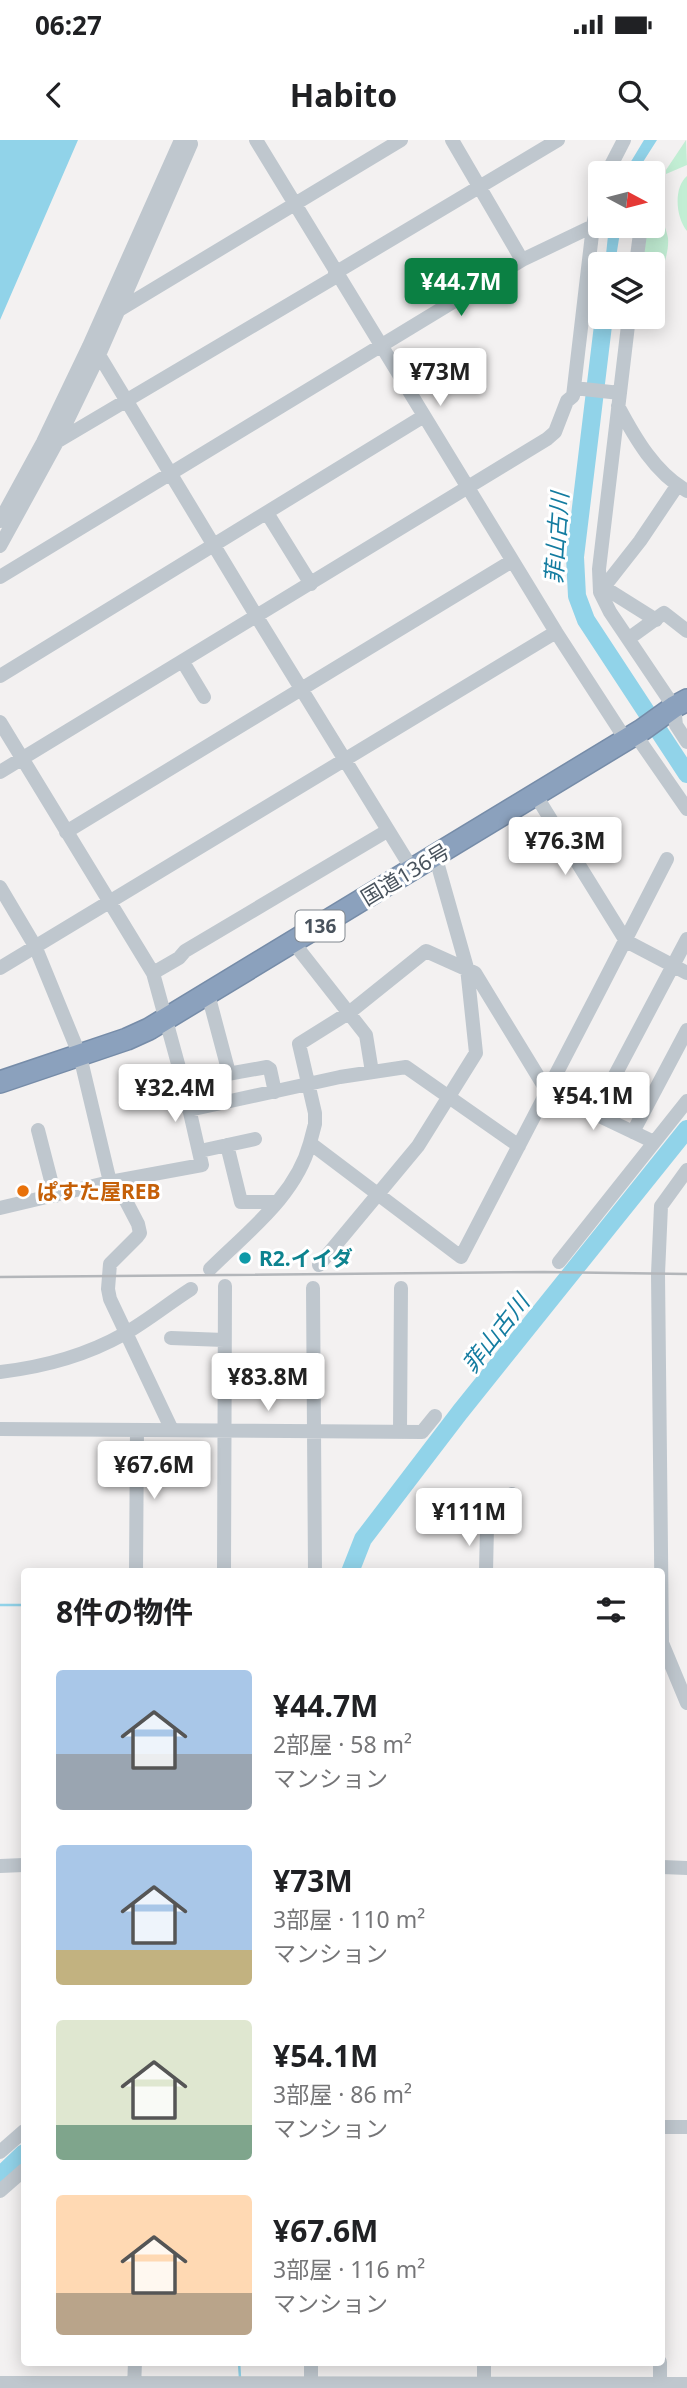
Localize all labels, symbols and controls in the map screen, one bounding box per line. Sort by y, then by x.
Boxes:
text: 06:27 [35,7,102,43]
text: Habito [290,73,397,116]
icon: back [35,76,73,114]
icon: search [614,76,652,114]
north arrow [588,161,665,238]
map controls [588,161,665,329]
button: layers [588,252,665,329]
pin: ¥44.7M [404,258,518,318]
text: ¥44.7M [421,265,501,297]
pin: ¥73M [399,348,481,408]
text: ¥73M [409,355,471,387]
water label: 菲山古川 [537,488,575,585]
pin: ¥76.3M [508,818,622,877]
text: ¥76.3M [525,824,605,856]
street label: 国道136号 [355,836,455,912]
road number: 136 [296,911,344,942]
pin: ¥32.4M [118,1065,232,1124]
text: ¥32.4M [135,1071,215,1103]
pin: ¥54.1M [536,1072,650,1132]
text: ¥54.1M [553,1079,633,1111]
place label: ぱすた屋REB [37,1177,161,1205]
marker: ぱすた屋REB [15,1183,31,1199]
place label: R2.イイダ [259,1244,353,1272]
marker: R2.イイダ [237,1250,253,1266]
water label: 菲山古川 [454,1285,538,1379]
pin: ¥83.8M [211,1354,325,1413]
text: ¥83.8M [228,1360,308,1392]
pin: ¥67.6M [97,1442,211,1501]
text: ¥67.6M [114,1448,194,1480]
pin: ¥111M [420,1488,518,1548]
text: ¥111M [432,1495,506,1527]
text: 8件の物件 [56,1591,193,1632]
icon: filters [592,1591,630,1629]
text: ¥44.7M [273,1685,378,1726]
icon: home [112,1698,196,1782]
text: 2部屋 · 58 m² [273,1728,412,1760]
text: マンション [273,1762,388,1794]
text: ¥73M [273,1860,353,1901]
icon: home [112,1873,196,1957]
text: 3部屋 · 110 m² [273,1903,425,1935]
text: マンション [273,1937,388,1969]
text: ¥54.1M [273,2035,378,2076]
icon: home [112,2048,196,2132]
text: 3部屋 · 86 m² [273,2078,412,2110]
text: マンション [273,2112,388,2144]
text: ¥67.6M [273,2210,378,2251]
icon: home [112,2223,196,2307]
text: 3部屋 · 116 m² [273,2253,425,2285]
text: マンション [273,2287,388,2319]

